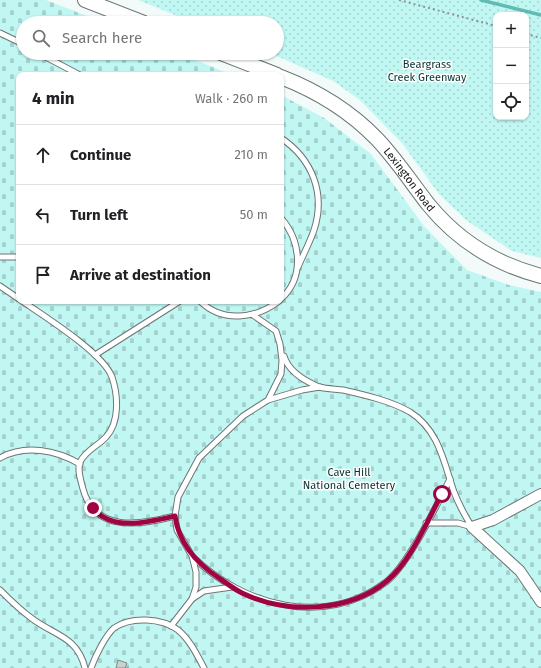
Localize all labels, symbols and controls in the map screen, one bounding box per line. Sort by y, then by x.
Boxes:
map controls [493,12,529,120]
button: + [493,12,529,48]
search box [16,16,284,60]
icon: search [30,27,52,49]
text: Search here [62,29,142,47]
button: − [493,48,529,84]
park label: Beargrass Creek Greenway [388,58,467,84]
button: locate [493,84,529,120]
text: 4 min [32,88,75,109]
text: Walk · 260 m [195,91,268,106]
icon: ahead [32,144,54,166]
street label: Lexington Road [381,145,438,214]
text: Continue [70,146,131,164]
text: 210 m [234,147,268,162]
icon: left [32,204,54,226]
text: Turn left [70,206,128,224]
text: 50 m [240,207,268,222]
icon: arrive [32,264,54,286]
text: Arrive at destination [70,266,211,284]
park label: Cave Hill National Cemetery [303,466,396,492]
route start [433,485,451,503]
route end [84,499,102,517]

